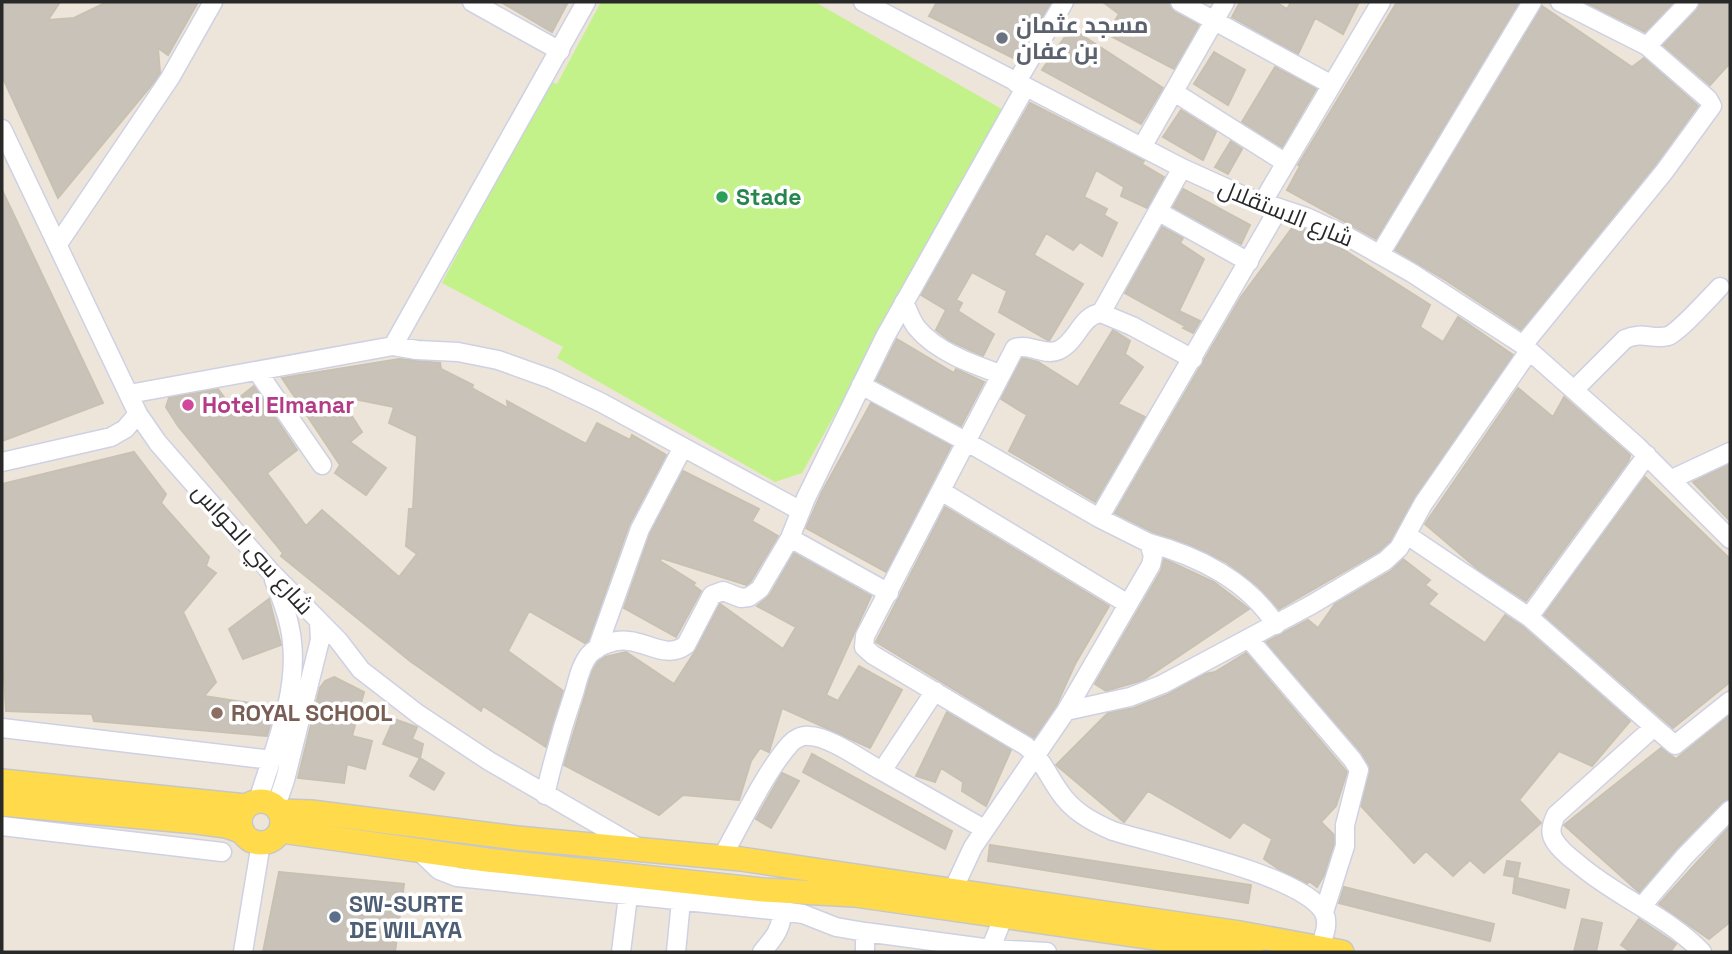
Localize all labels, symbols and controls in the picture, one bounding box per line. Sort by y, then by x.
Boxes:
place label: مسجد عثمان بن عفان [1016,10,1149,66]
marker: مسجد عثمان بن عفان [994,30,1010,46]
street label: شارع الاستقلال [1214,172,1358,255]
place label: Stade [736,182,801,212]
marker: Stade [714,189,730,205]
place label: Hotel Elmanar [202,390,354,420]
marker: Hotel Elmanar [180,397,196,413]
street label: شارع سي الحواس [184,477,320,623]
place label: ROYAL SCHOOL [231,698,393,728]
marker: ROYAL SCHOOL [209,705,225,721]
place label: SW-SURTE DE WILAYA [349,889,463,945]
marker: SW-SURTE DE WILAYA [327,909,343,925]

